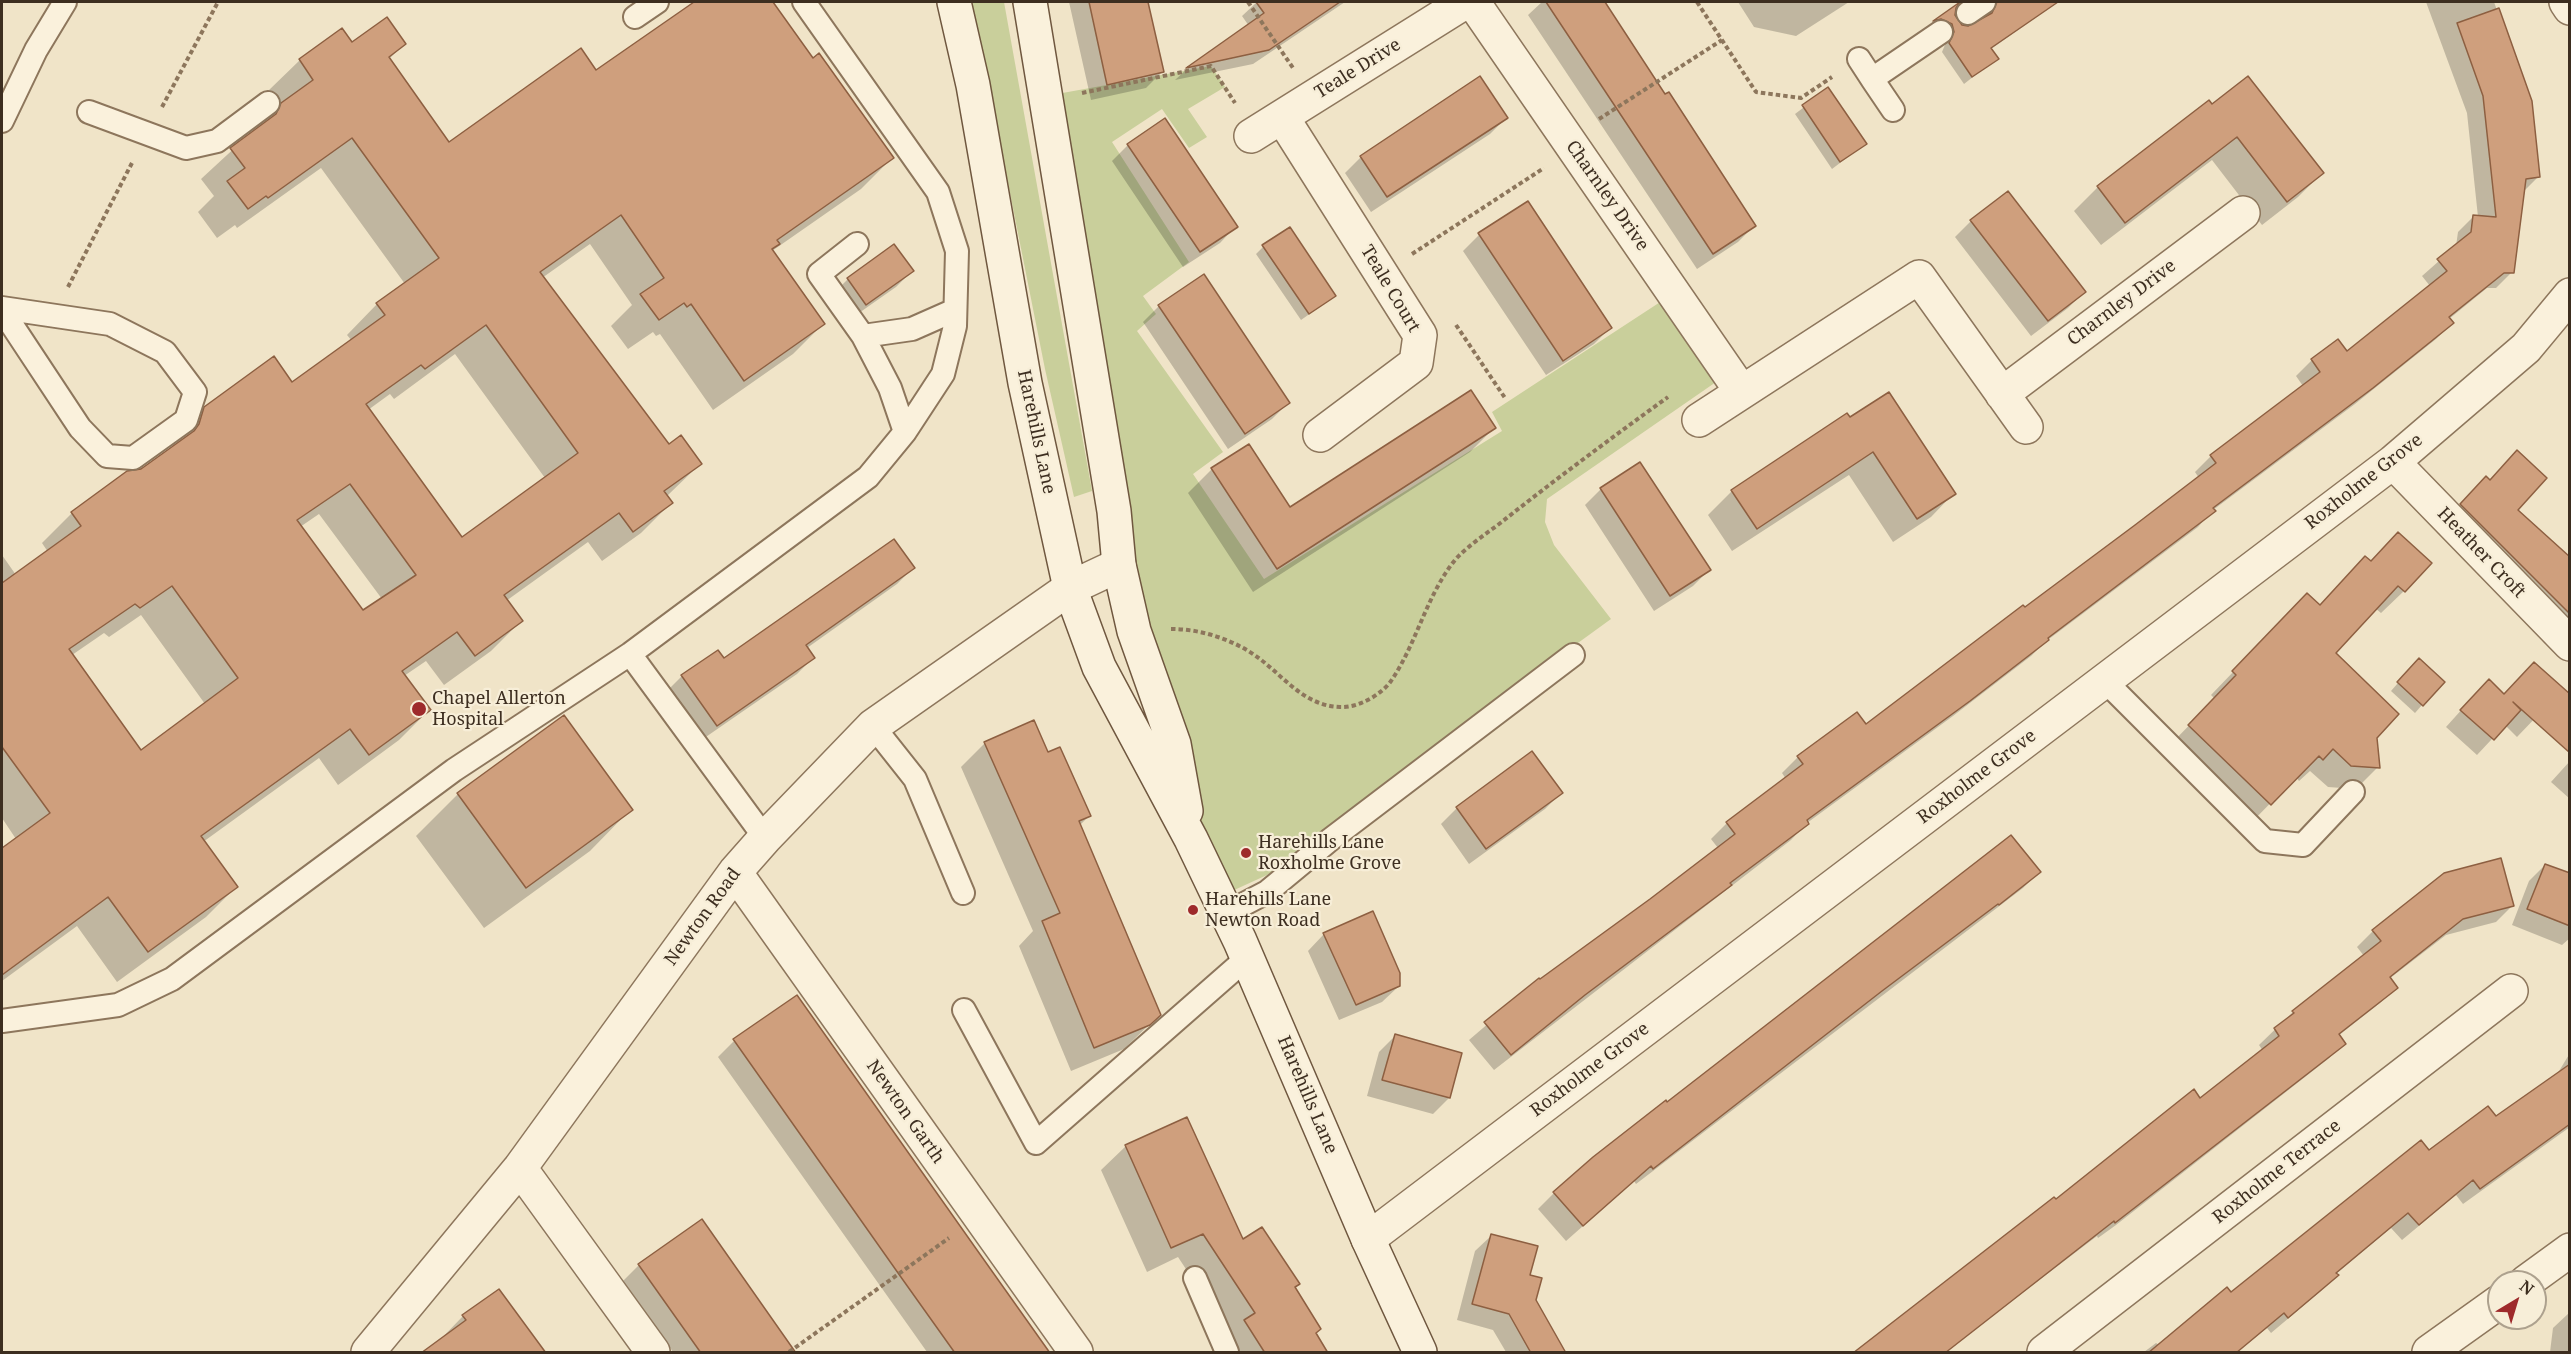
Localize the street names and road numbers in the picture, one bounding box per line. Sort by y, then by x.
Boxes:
street label: Teale Drive [1311,34,1405,104]
street label: Charnley Drive [1561,137,1653,255]
street label: Teale Court [1356,242,1424,336]
street label: Charnley Drive [2064,255,2180,351]
street label: Harehills Lane [1012,368,1060,496]
street label: Roxholme Grove [2301,429,2427,535]
street label: Heather Croft [2432,503,2530,603]
street label: Roxholme Grove [1913,725,2041,829]
street label: Newton Road [660,864,746,970]
street label: Roxholme Grove [1526,1018,1654,1122]
street label: Harehills Lane [1272,1033,1342,1157]
street label: Newton Garth [861,1056,949,1168]
street label: Roxholme Terrace [2209,1115,2345,1229]

